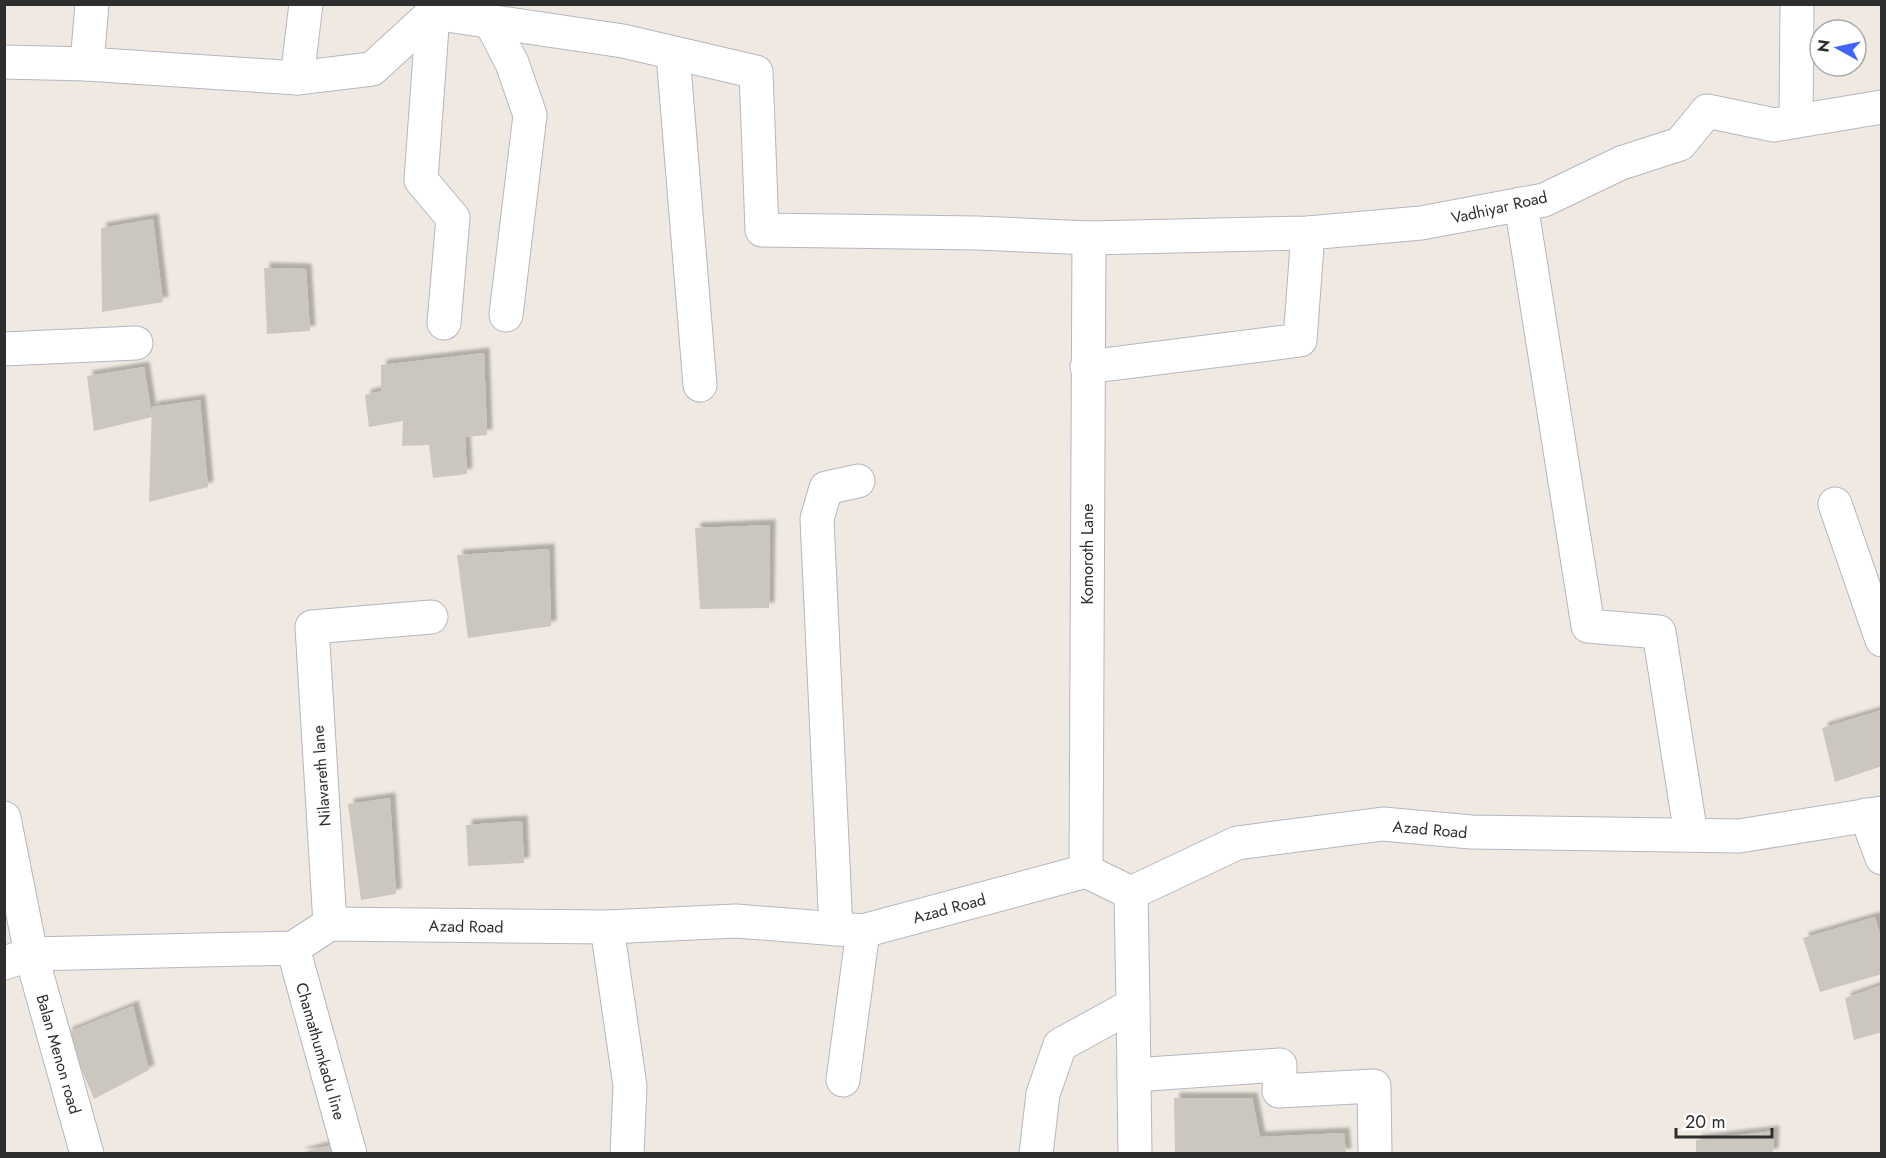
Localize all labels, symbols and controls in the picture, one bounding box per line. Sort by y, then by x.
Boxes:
north arrow [1808,18,1868,78]
text: N [1811,38,1836,54]
street label: Vadhiyar Road [1449,185,1549,230]
street label: Komoroth Lane [1076,503,1099,605]
street label: Nilavareth lane [306,725,336,827]
street label: Azad Road [1392,815,1468,844]
street label: Azad Road [910,888,988,929]
street label: Azad Road [428,914,504,939]
street label: Chamathumkadu line [290,980,351,1123]
street label: Balan Menon road [30,992,87,1117]
scale bar [1676,1101,1772,1139]
text: 20 m [1685,1109,1725,1135]

